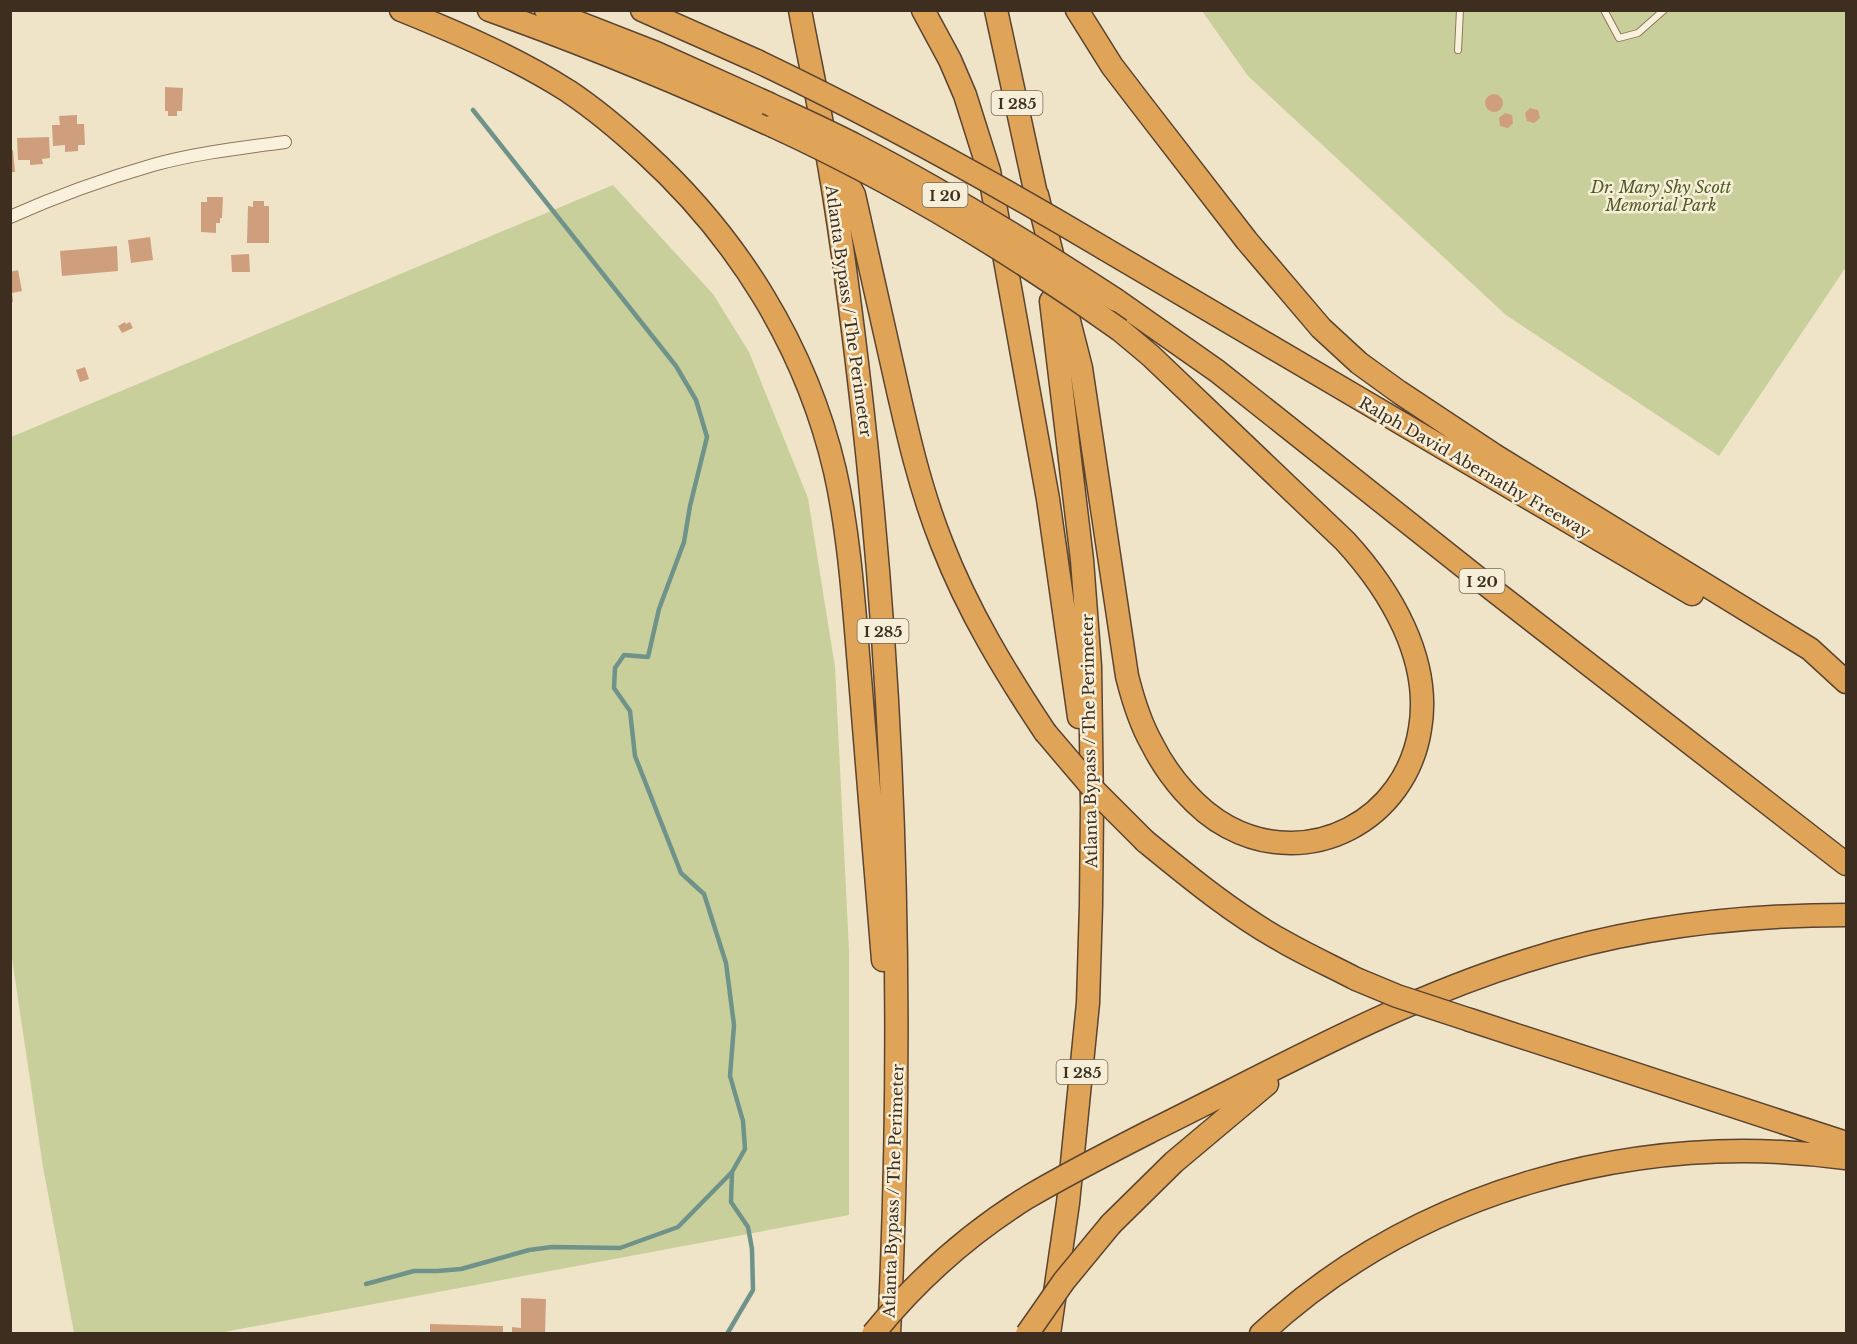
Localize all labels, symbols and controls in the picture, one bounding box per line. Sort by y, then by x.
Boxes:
road number: I 285 [992,91,1042,115]
park label: Dr. Mary Shy Scott Memorial Park [1590,177,1732,215]
street label: Atlanta Bypass / The Perimeter [821,183,877,439]
road number: I 20 [922,183,968,207]
street label: Ralph David Abernathy Freeway [1355,392,1595,542]
road number: I 20 [1460,569,1504,593]
street label: Atlanta Bypass / The Perimeter [1077,613,1101,869]
road number: I 285 [858,619,908,643]
road number: I 285 [1056,1060,1108,1084]
street label: Atlanta Bypass / The Perimeter [879,1063,907,1319]

